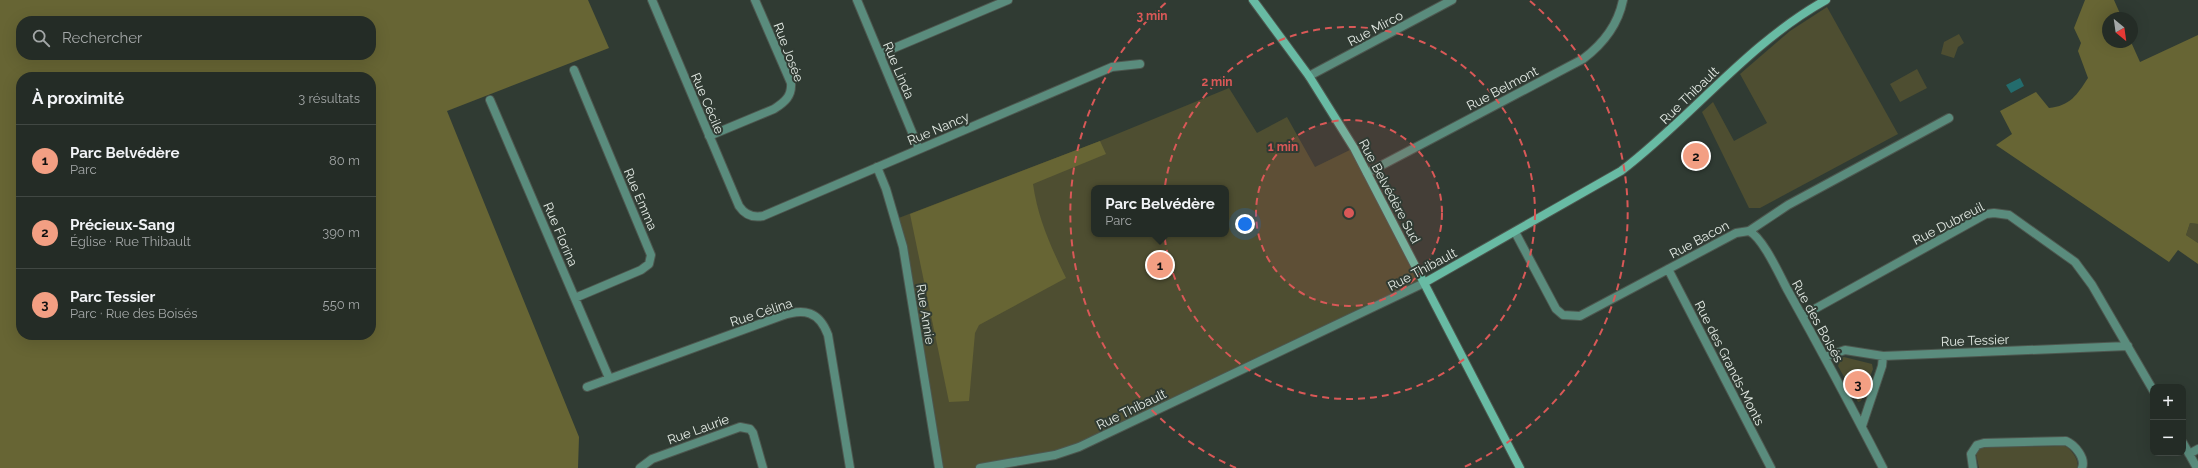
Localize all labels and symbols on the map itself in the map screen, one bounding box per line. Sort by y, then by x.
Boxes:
street label: Rue Mirco [1345,8,1406,49]
text: 3 min [1136,9,1168,23]
north arrow [2102,12,2138,48]
street label: Rue Josée [770,20,807,84]
street label: Rue Linda [880,40,917,101]
street label: Rue Belmont [1464,63,1541,113]
street label: Rue Thibault [1657,63,1722,127]
street label: Rue Cécile [688,70,727,136]
text: 2 min [1201,75,1233,89]
street label: Rue Nancy [905,109,971,148]
street label: Rue Belvédère Sud [1356,137,1423,246]
text: 1 min [1268,140,1298,154]
pin: 2 [1683,141,1709,171]
street label: Rue Emma [621,166,660,232]
street label: Rue Dubreuil [1910,199,1987,248]
street label: Rue Florina [540,200,581,268]
centre of rings [1342,206,1356,220]
your location [1235,214,1255,234]
street label: Rue Bacon [1667,218,1732,261]
street label: Rue Thibault [1385,245,1460,294]
pin: 1 [1147,250,1173,280]
street label: Rue des Boisés [1789,277,1846,365]
street label: Rue Annie [913,283,938,346]
street label: Rue Célina [728,295,794,330]
street label: Rue des Grands-Monts [1692,298,1768,428]
street label: Rue Tessier [1941,332,2010,349]
pin: 3 [1845,369,1871,399]
street label: Rue Thibault [1094,386,1169,433]
street label: Rue Laurie [665,411,731,448]

